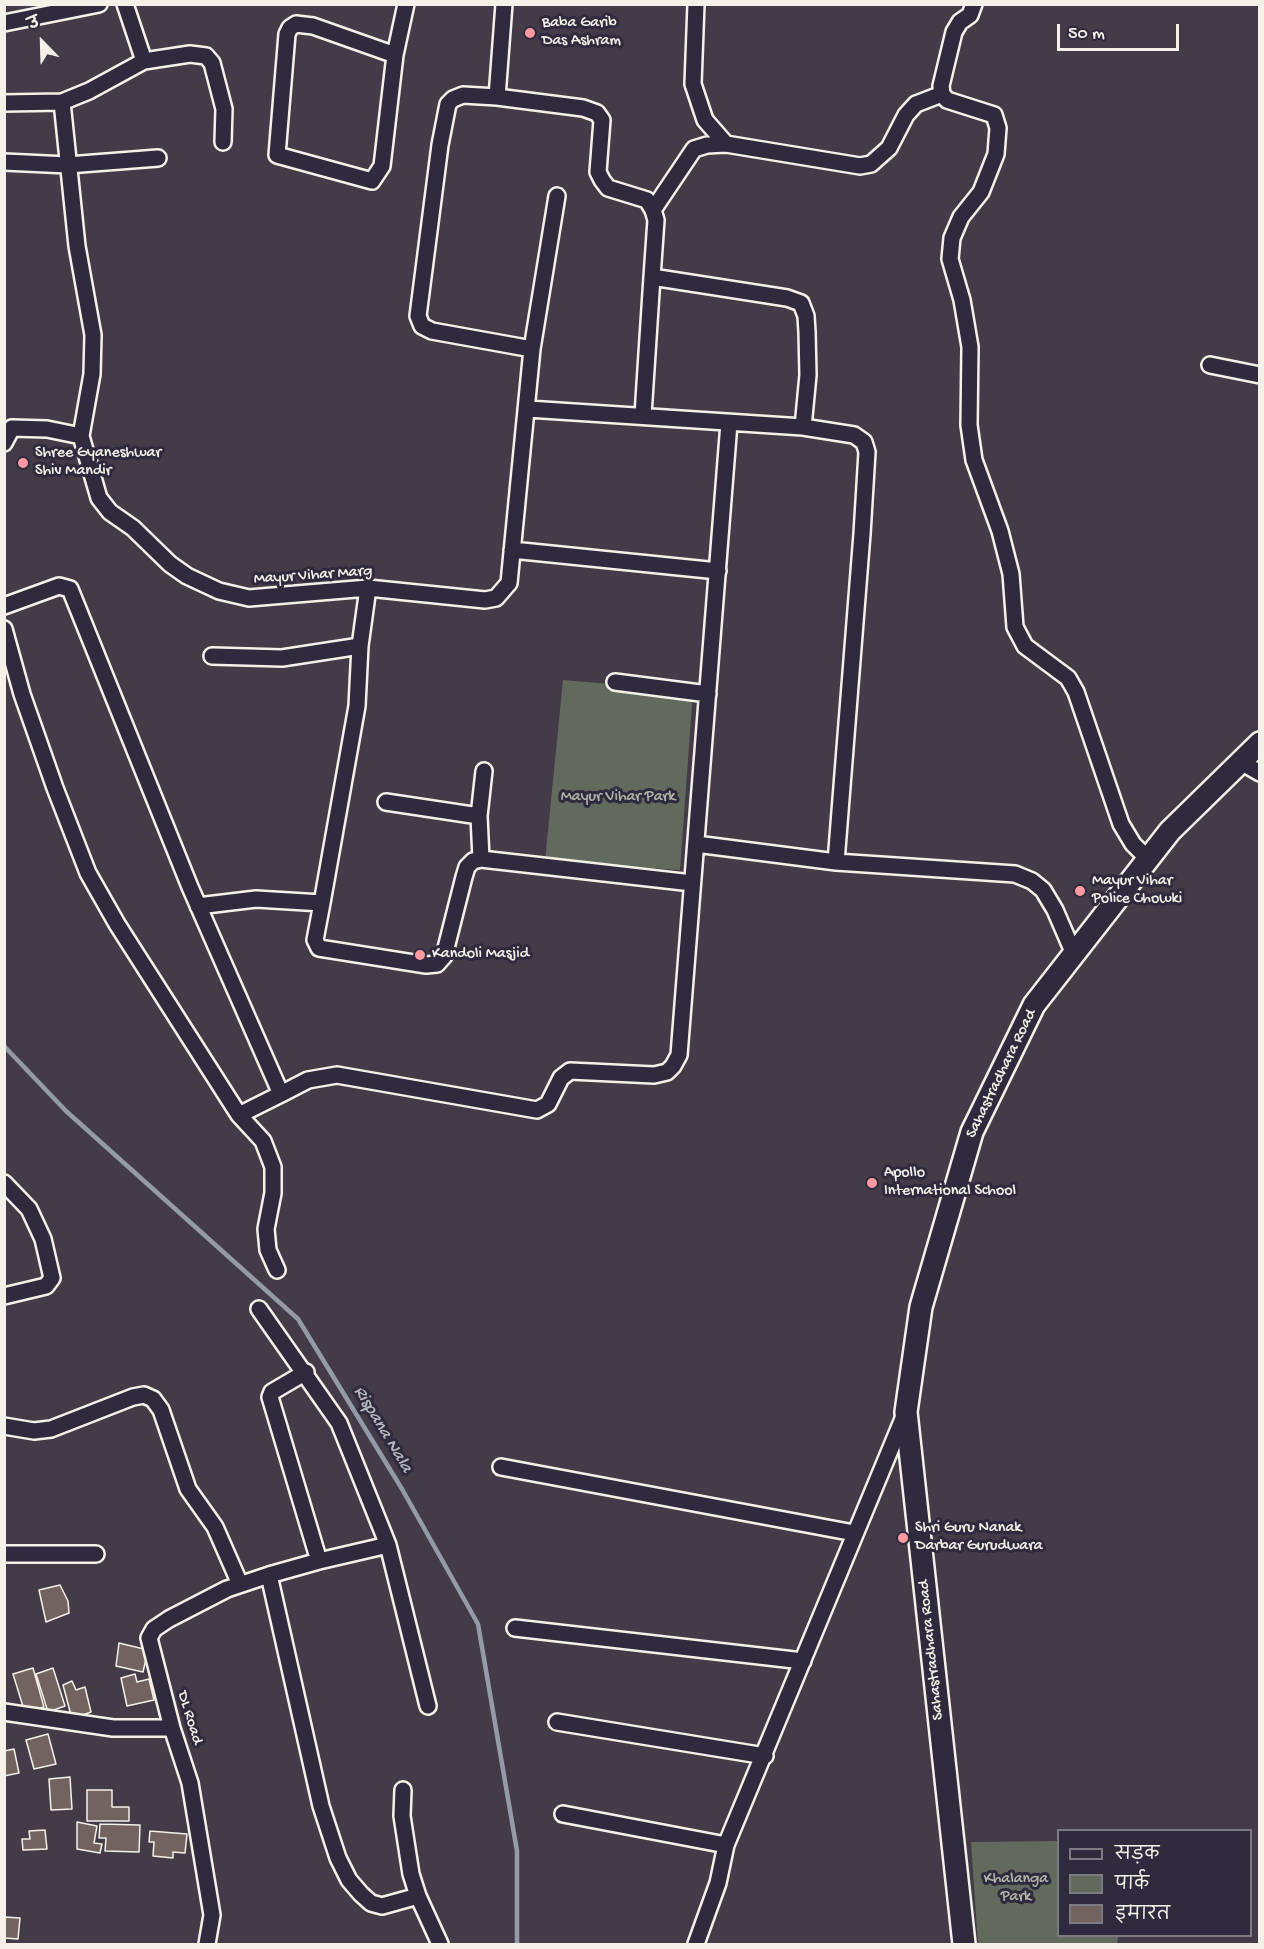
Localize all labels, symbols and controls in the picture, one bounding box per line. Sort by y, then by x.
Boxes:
north arrow [12,12,72,72]
scale bar [1060,12,1182,50]
text: उ [26,14,43,36]
place label: Baba Garib Das Ashram [542,14,621,52]
text: 50 m [1068,24,1105,45]
marker: Baba Garib Das Ashram [523,26,537,40]
place label: Shree Gyaneshwar Shiv Mandir [35,444,161,482]
marker: Shree Gyaneshwar Shiv Mandir [16,456,30,470]
street label: Mayur Vihar Marg [253,562,373,590]
park label: Mayur Vihar Park [561,788,675,808]
place label: Mayur Vihar Police Chowki [1092,872,1182,910]
marker: Mayur Vihar Police Chowki [1073,884,1087,898]
place label: Kandoli Masjid [432,945,529,965]
marker: Kandoli Masjid [413,948,427,962]
street label: Sahastradhara Road [962,1006,1042,1142]
place label: Apollo International School [884,1164,1016,1202]
marker: Apollo International School [865,1176,879,1190]
water label: Rispana Nala [348,1383,416,1477]
place label: Shri Guru Nanak Darbar Gurudwara [915,1519,1043,1557]
marker: Shri Guru Nanak Darbar Gurudwara [896,1531,910,1545]
street label: Sahastradhara Road [915,1579,949,1721]
street label: DL Road [172,1689,206,1747]
legend [1057,1829,1252,1937]
text: सड़क [1115,1845,1159,1866]
park label: Khalanga Park [984,1870,1048,1908]
text: पार्क [1115,1875,1149,1896]
text: इमारत [1115,1905,1170,1926]

